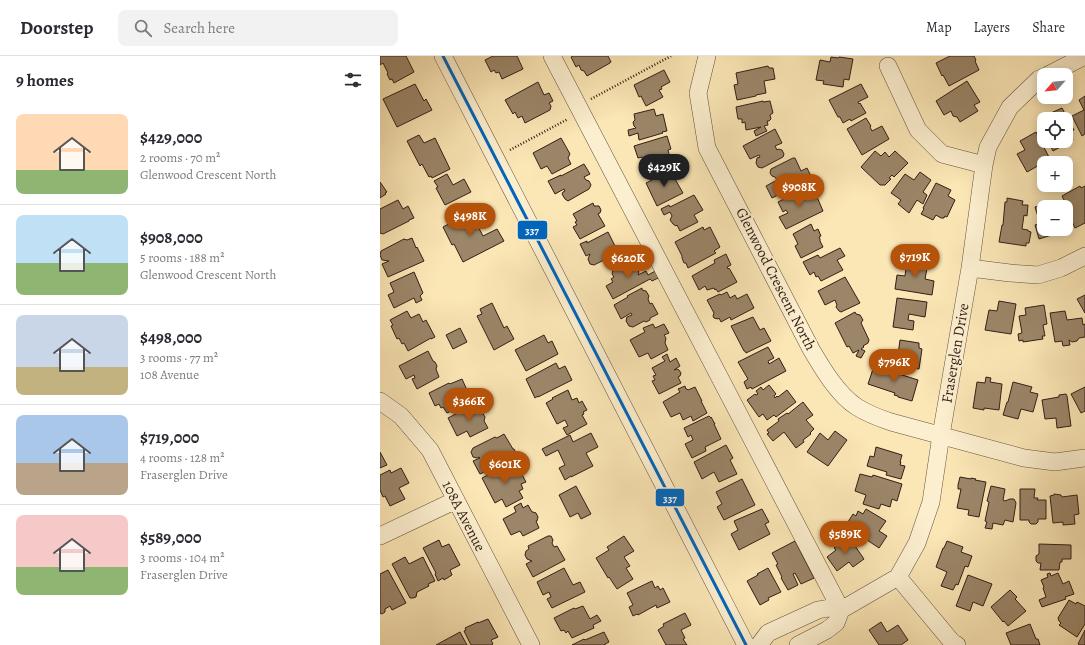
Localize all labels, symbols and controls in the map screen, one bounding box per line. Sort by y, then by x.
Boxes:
search box [118,10,398,46]
text: Doorstep [20,15,94,41]
icon: search [132,17,154,39]
text: Search here [164,18,235,38]
text: Map [926,18,952,37]
text: Layers [974,18,1010,37]
text: Share [1032,18,1065,37]
north arrow [1037,68,1073,104]
map controls [1037,68,1073,236]
text: 9 homes [16,69,74,92]
icon: filters [342,69,364,91]
button: locate [1037,112,1073,148]
text: $429,000 [140,126,202,149]
icon: home [48,130,96,178]
text: 2 rooms · 70 m² [140,149,220,166]
pin: $429K [636,154,692,188]
button: + [1037,156,1073,192]
text: $429K [647,158,681,175]
text: Glenwood Crescent North [140,166,277,183]
pin: $908K [771,174,827,208]
text: $908K [782,178,816,195]
button: − [1037,200,1073,236]
pin: $498K [442,203,498,237]
street label: Glenwood Crescent North [731,204,821,354]
text: $498K [454,207,486,224]
line badge: 337 [517,220,548,240]
text: 337 [525,223,539,238]
text: $908,000 [140,226,203,249]
icon: home [48,231,96,279]
pin: $719K [887,244,943,278]
pin: $620K [600,245,656,279]
text: $719K [900,248,930,265]
text: 5 rooms · 188 m² [140,249,224,266]
text: $620K [611,249,645,266]
text: Glenwood Crescent North [140,266,277,283]
street label: Fraserglen Drive [936,301,974,405]
text: $498,000 [140,326,202,349]
icon: home [48,331,96,379]
text: 3 rooms · 77 m² [140,349,218,366]
pin: $796K [866,349,922,383]
text: $796K [878,353,910,370]
text: 108 Avenue [140,366,199,383]
pin: $366K [441,388,497,422]
text: $366K [453,392,485,409]
text: $719,000 [140,426,199,449]
icon: home [48,431,96,479]
text: 4 rooms · 128 m² [140,449,225,466]
pin: $601K [477,451,533,485]
text: $601K [489,455,521,472]
text: Fraserglen Drive [140,466,228,483]
street label: 108A Avenue [438,477,490,555]
line badge: 337 [655,488,685,507]
text: 337 [663,491,677,506]
pin: $589K [817,521,873,555]
text: $589K [829,525,861,542]
text: $589,000 [140,526,201,549]
icon: home [48,531,96,579]
text: 3 rooms · 104 m² [140,549,224,566]
text: Fraserglen Drive [140,566,228,583]

